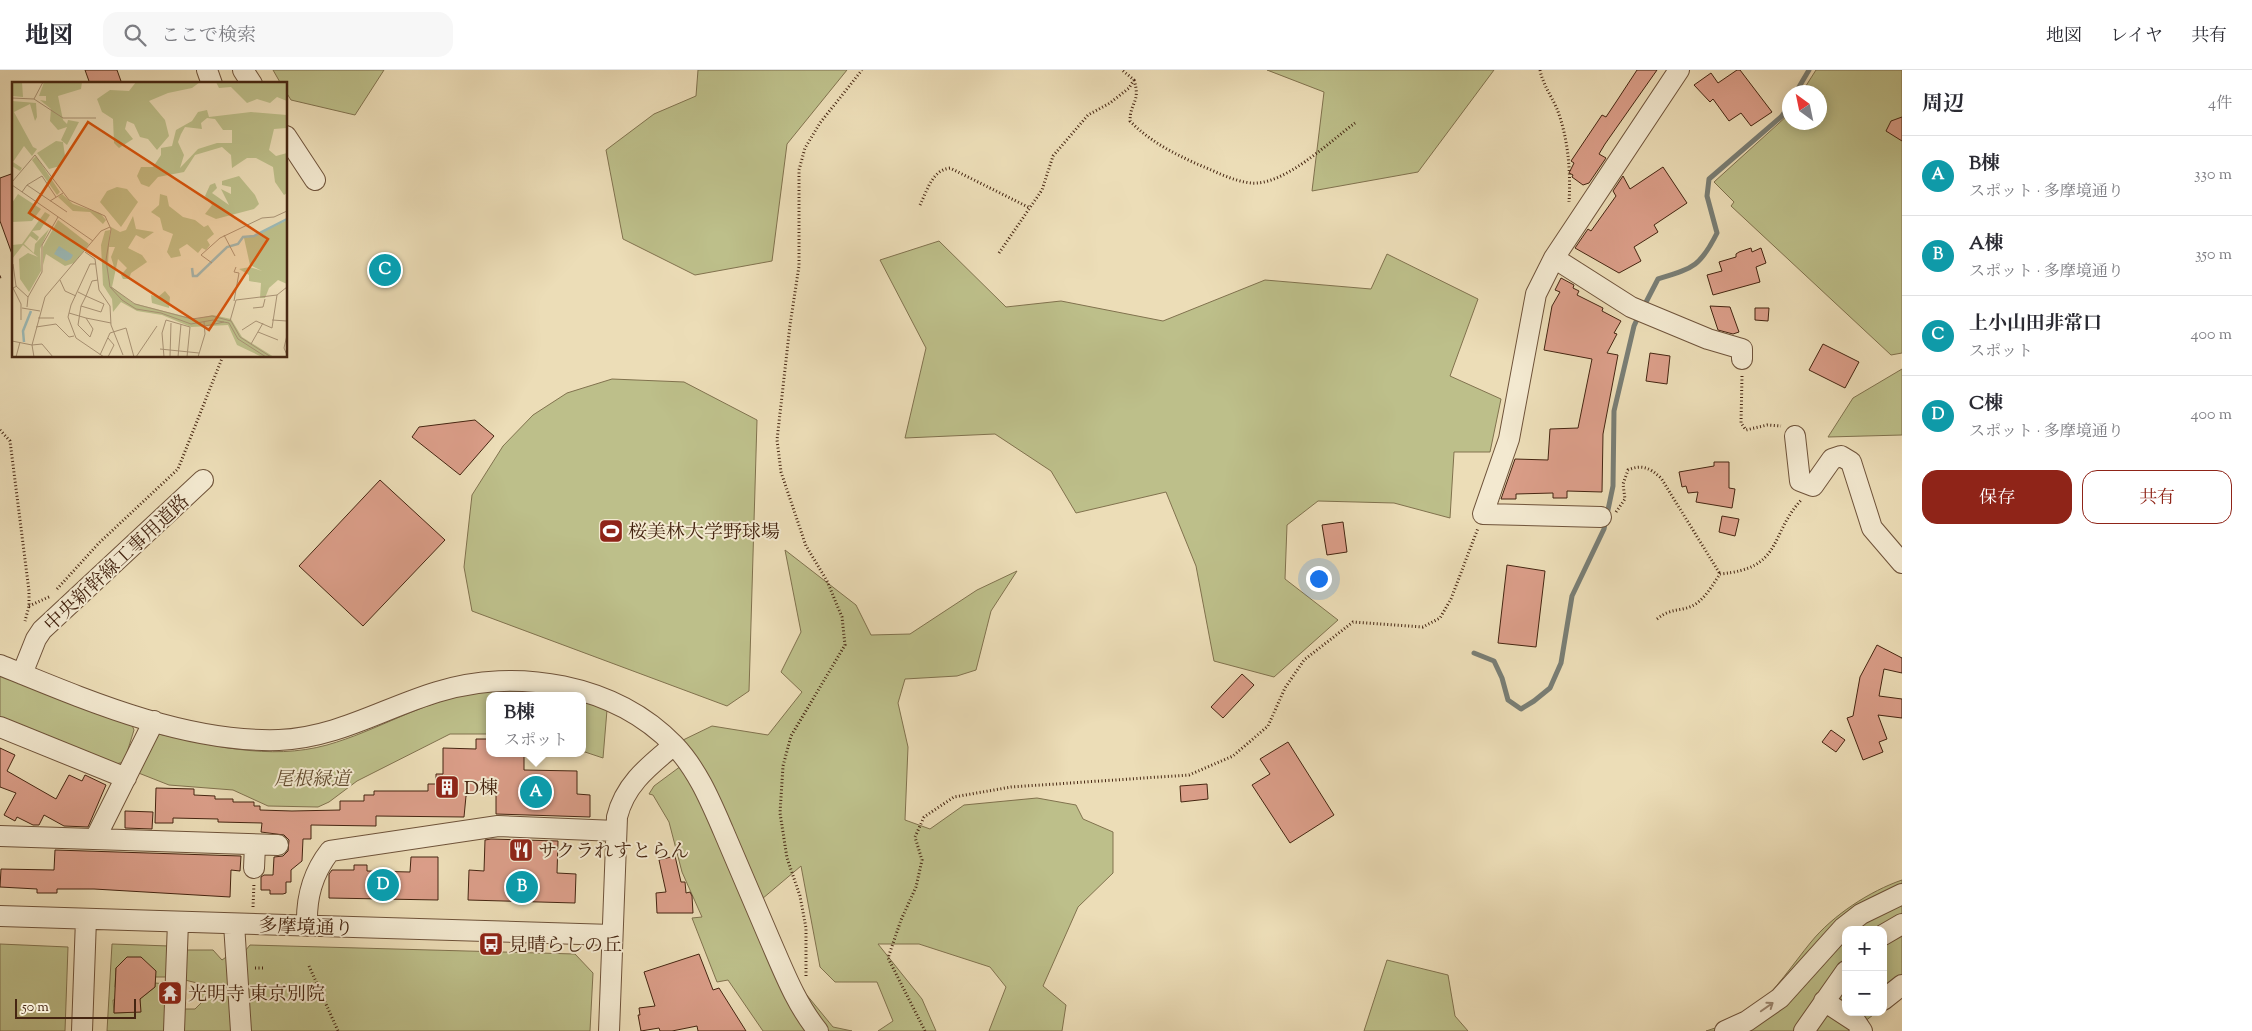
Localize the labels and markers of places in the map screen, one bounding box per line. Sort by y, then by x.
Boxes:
pin: C [369,251,401,289]
sports icon: 桜美林大学野球場 [598,518,624,544]
place label: 桜美林大学野球場 [628,520,780,547]
pin: A [520,773,552,811]
building icon: D棟 [434,774,460,800]
place label: D棟 [464,776,498,803]
restaurant icon: サクラれすとらん [508,837,534,863]
place label: サクラれすとらん [538,839,689,866]
pin: D [367,866,399,904]
pin: B [506,868,538,906]
bus stop icon: 見晴らしの丘 [478,931,504,957]
place label: 見晴らしの丘 [508,933,622,960]
temple icon: 光明寺 東京別院 [157,980,183,1006]
place label: 光明寺 東京別院 [188,982,325,1009]

